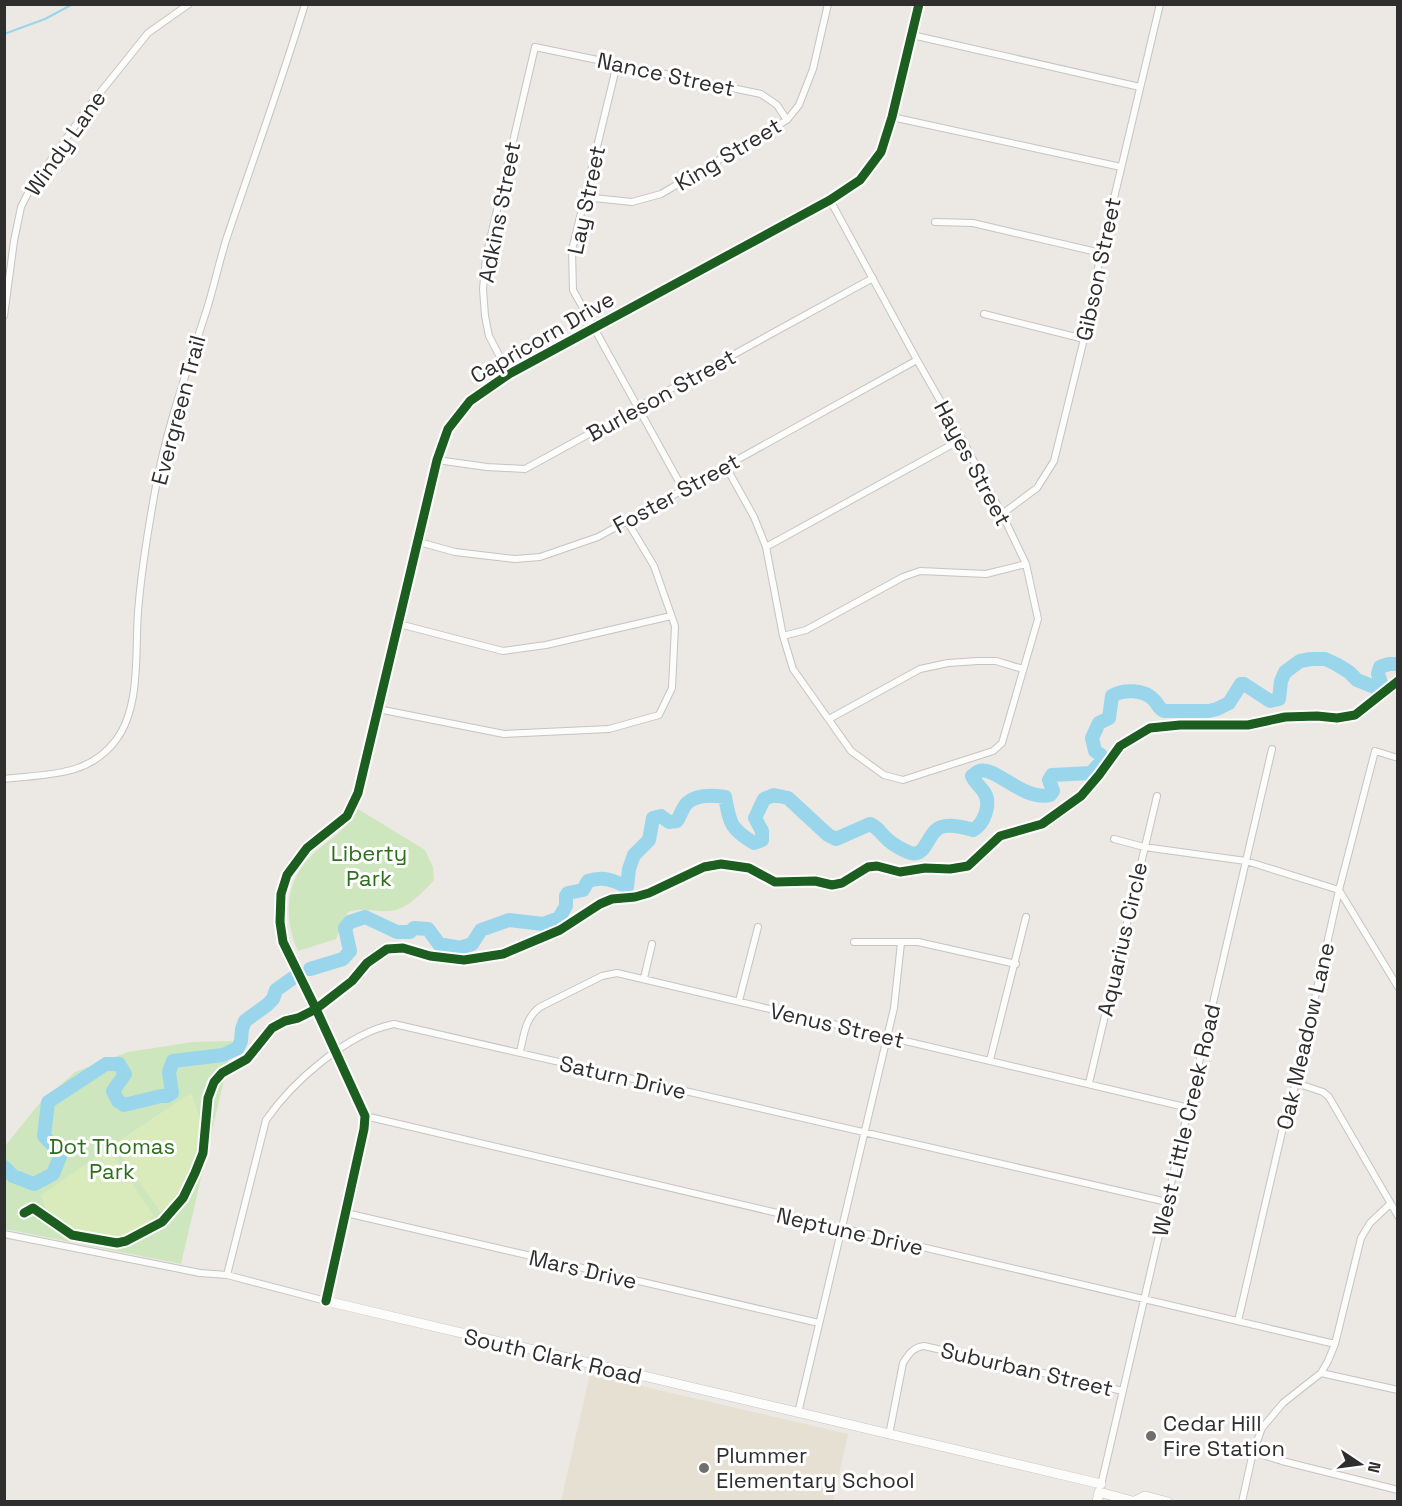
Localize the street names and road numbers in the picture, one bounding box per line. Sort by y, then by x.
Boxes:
street label: Nance Street [595,46,737,102]
street label: Windy Lane [18,85,112,201]
street label: King Street [670,111,786,197]
street label: Adkins Street [472,139,526,285]
street label: Lay Street [561,143,611,257]
street label: Gibson Street [1069,195,1127,343]
street label: Capricorn Drive [465,284,619,390]
street label: Evergreen Trail [145,332,211,488]
street label: Burleson Street [581,342,741,448]
street label: Hayes Street [928,396,1018,530]
street label: Foster Street [608,447,744,539]
street label: Aquarius Circle [1091,859,1153,1019]
street label: Oak Meadow Lane [1270,940,1340,1132]
street label: Venus Street [767,996,907,1054]
street label: West Little Creek Road [1146,1001,1226,1239]
street label: Saturn Drive [557,1049,689,1105]
street label: Neptune Drive [774,1201,926,1261]
street label: Mars Drive [526,1243,640,1295]
street label: South Clark Road [461,1322,645,1390]
street label: Suburban Street [938,1336,1116,1402]

